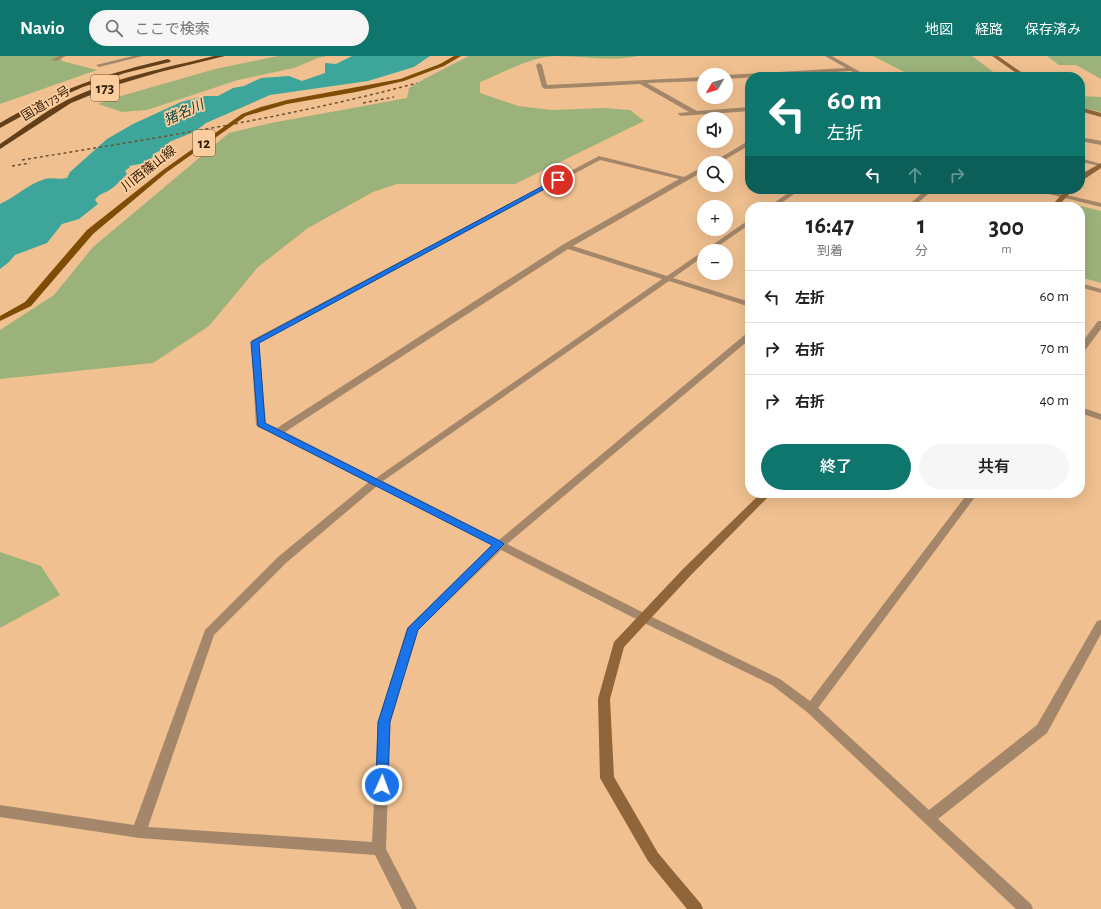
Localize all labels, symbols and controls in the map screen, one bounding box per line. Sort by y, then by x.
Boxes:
search box [89,10,369,46]
icon: search [103,17,125,39]
text: Navio [20,19,65,38]
text: ここで検索 [135,22,210,37]
text: 地図 [925,23,953,37]
text: 経路 [975,23,1003,37]
text: 保存済み [1025,23,1081,37]
north arrow [697,68,733,104]
map controls [697,68,733,280]
road number: 173 [91,75,119,101]
street label: 国道173号 [19,84,73,124]
text: 60 m [827,87,882,115]
icon: left [761,88,813,140]
water label: 猪名川 [162,96,208,128]
button: sound [697,112,733,148]
text: 左折 [827,125,863,143]
road number: 12 [193,130,215,156]
street label: 川西篠山線 [118,142,179,194]
button: search [697,156,733,192]
pin [541,163,575,197]
icon: left [862,164,884,186]
icon: ahead [904,164,926,186]
icon: right [946,164,968,186]
icon: arrive [547,169,569,191]
button: + [697,200,733,236]
text: 16:47 [806,214,854,238]
text: 1 [917,214,926,238]
text: 300 [989,216,1024,240]
text: m [1001,243,1012,256]
button: − [697,244,733,280]
text: 到着 [817,245,843,258]
text: 分 [915,245,928,258]
icon: left [761,286,783,308]
text: 60 m [1040,289,1069,304]
text: 左折 [795,291,825,306]
icon: right [761,338,783,360]
text: 70 m [1040,341,1069,356]
text: 右折 [795,343,825,358]
icon: right [761,390,783,412]
text: 40 m [1039,393,1069,408]
text: 右折 [795,395,825,410]
button: 終了 [761,444,911,490]
button: 共有 [919,444,1069,490]
position arrow [361,764,403,806]

